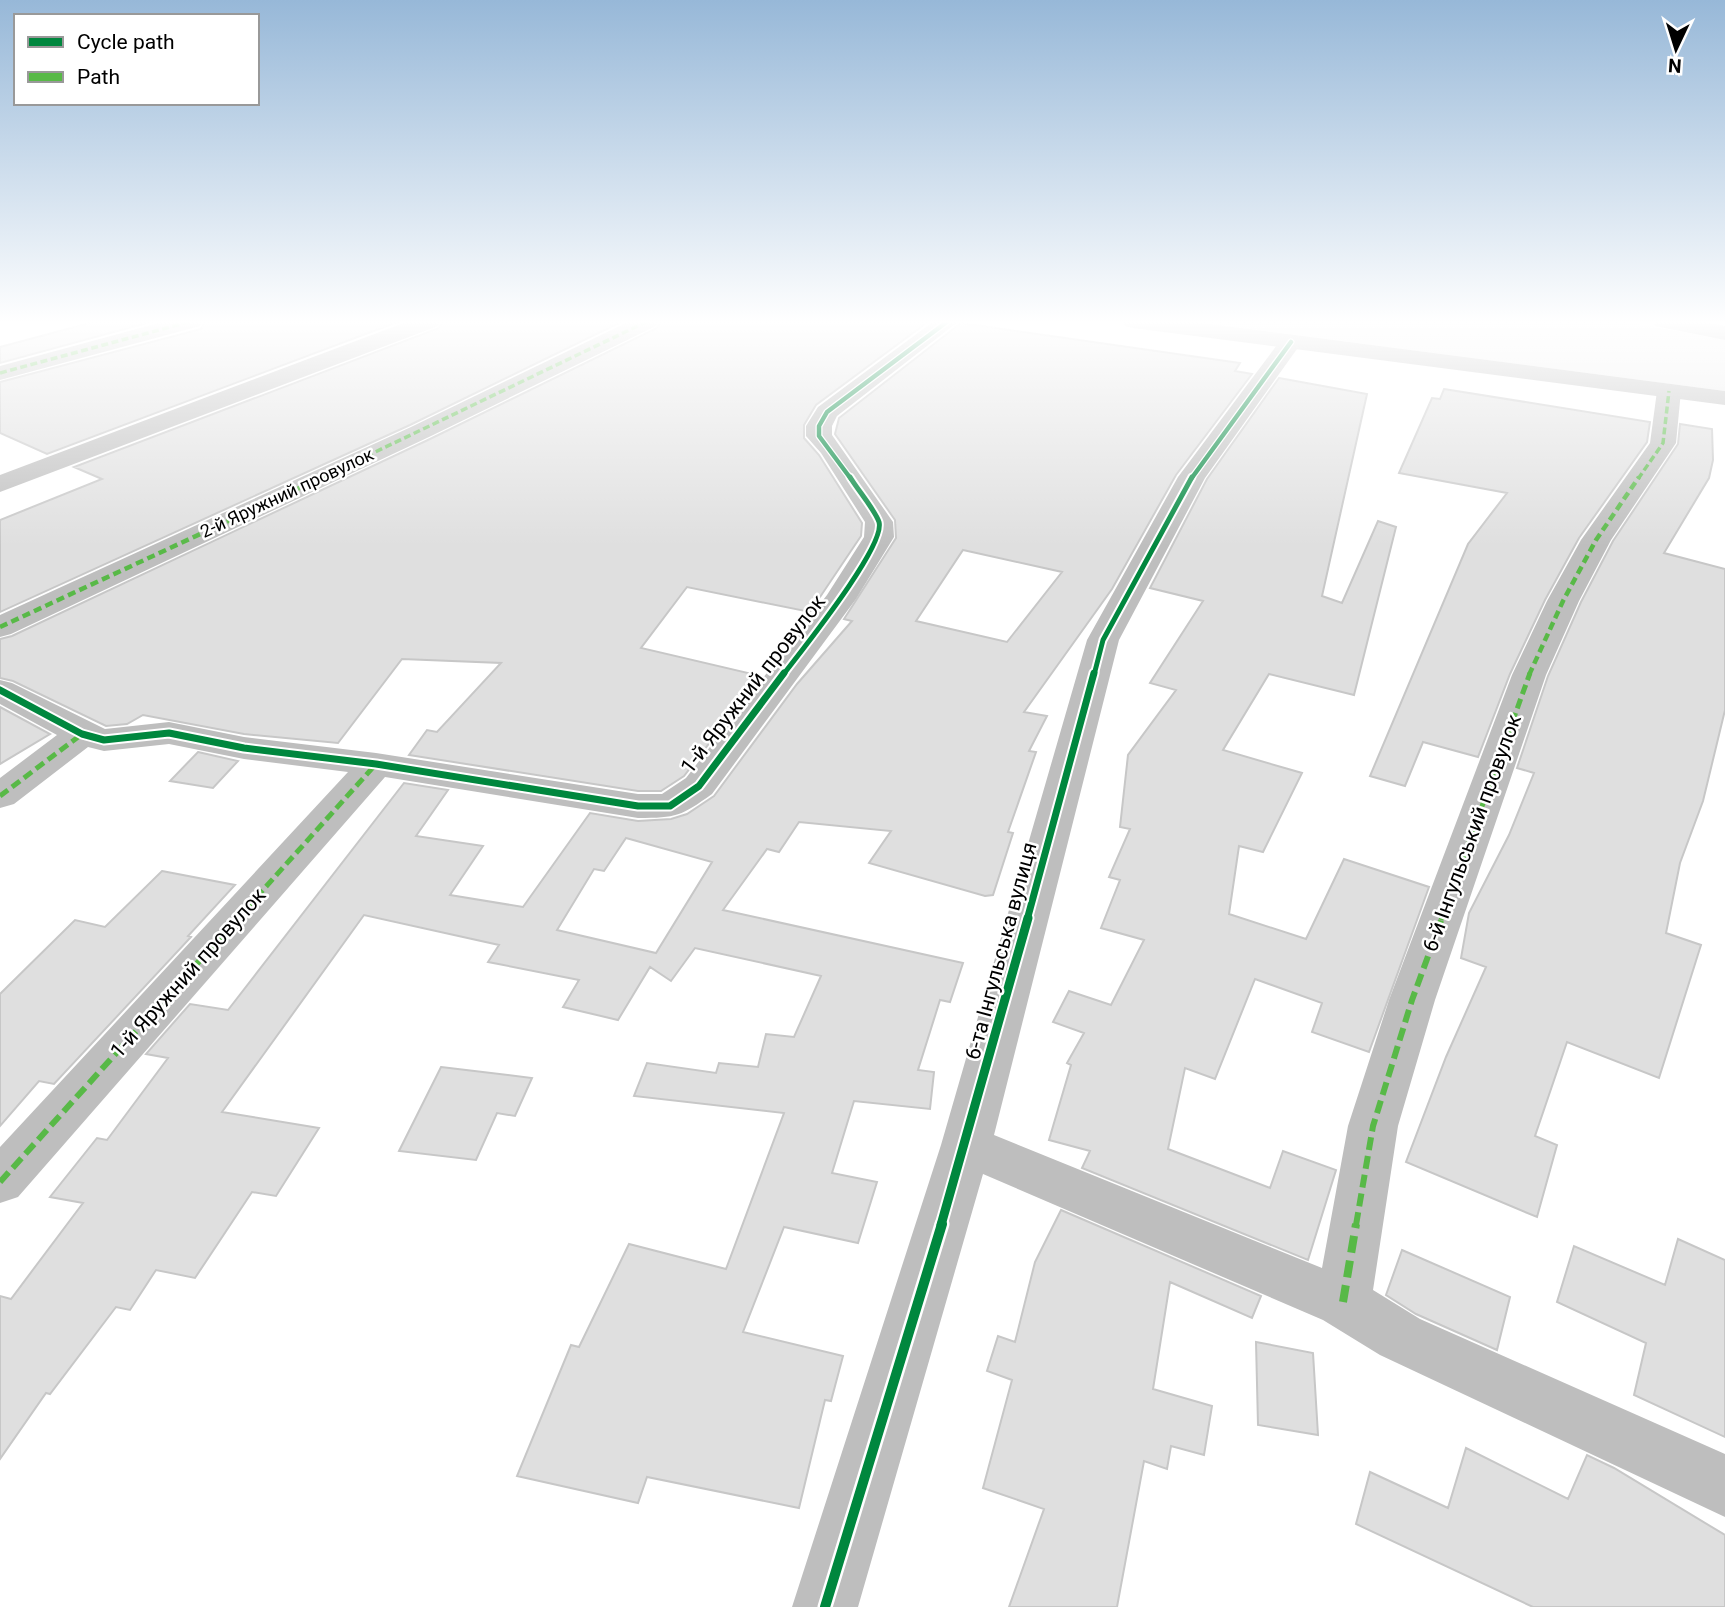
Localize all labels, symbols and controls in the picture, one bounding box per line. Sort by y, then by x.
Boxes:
legend [14,14,259,105]
north arrow [1641,14,1711,84]
text: Cycle path [77,30,175,54]
text: N [1667,54,1682,77]
text: Path [77,65,120,89]
street label: 2-й Яружний провулок [197,443,377,542]
street label: 1-й Яружний провулок [676,589,831,778]
street label: 6-й Інгульський провулок [1418,711,1526,955]
street label: 6-та Інгульська вулиця [960,840,1042,1062]
street label: 1-й Яружний провулок [105,883,271,1063]

